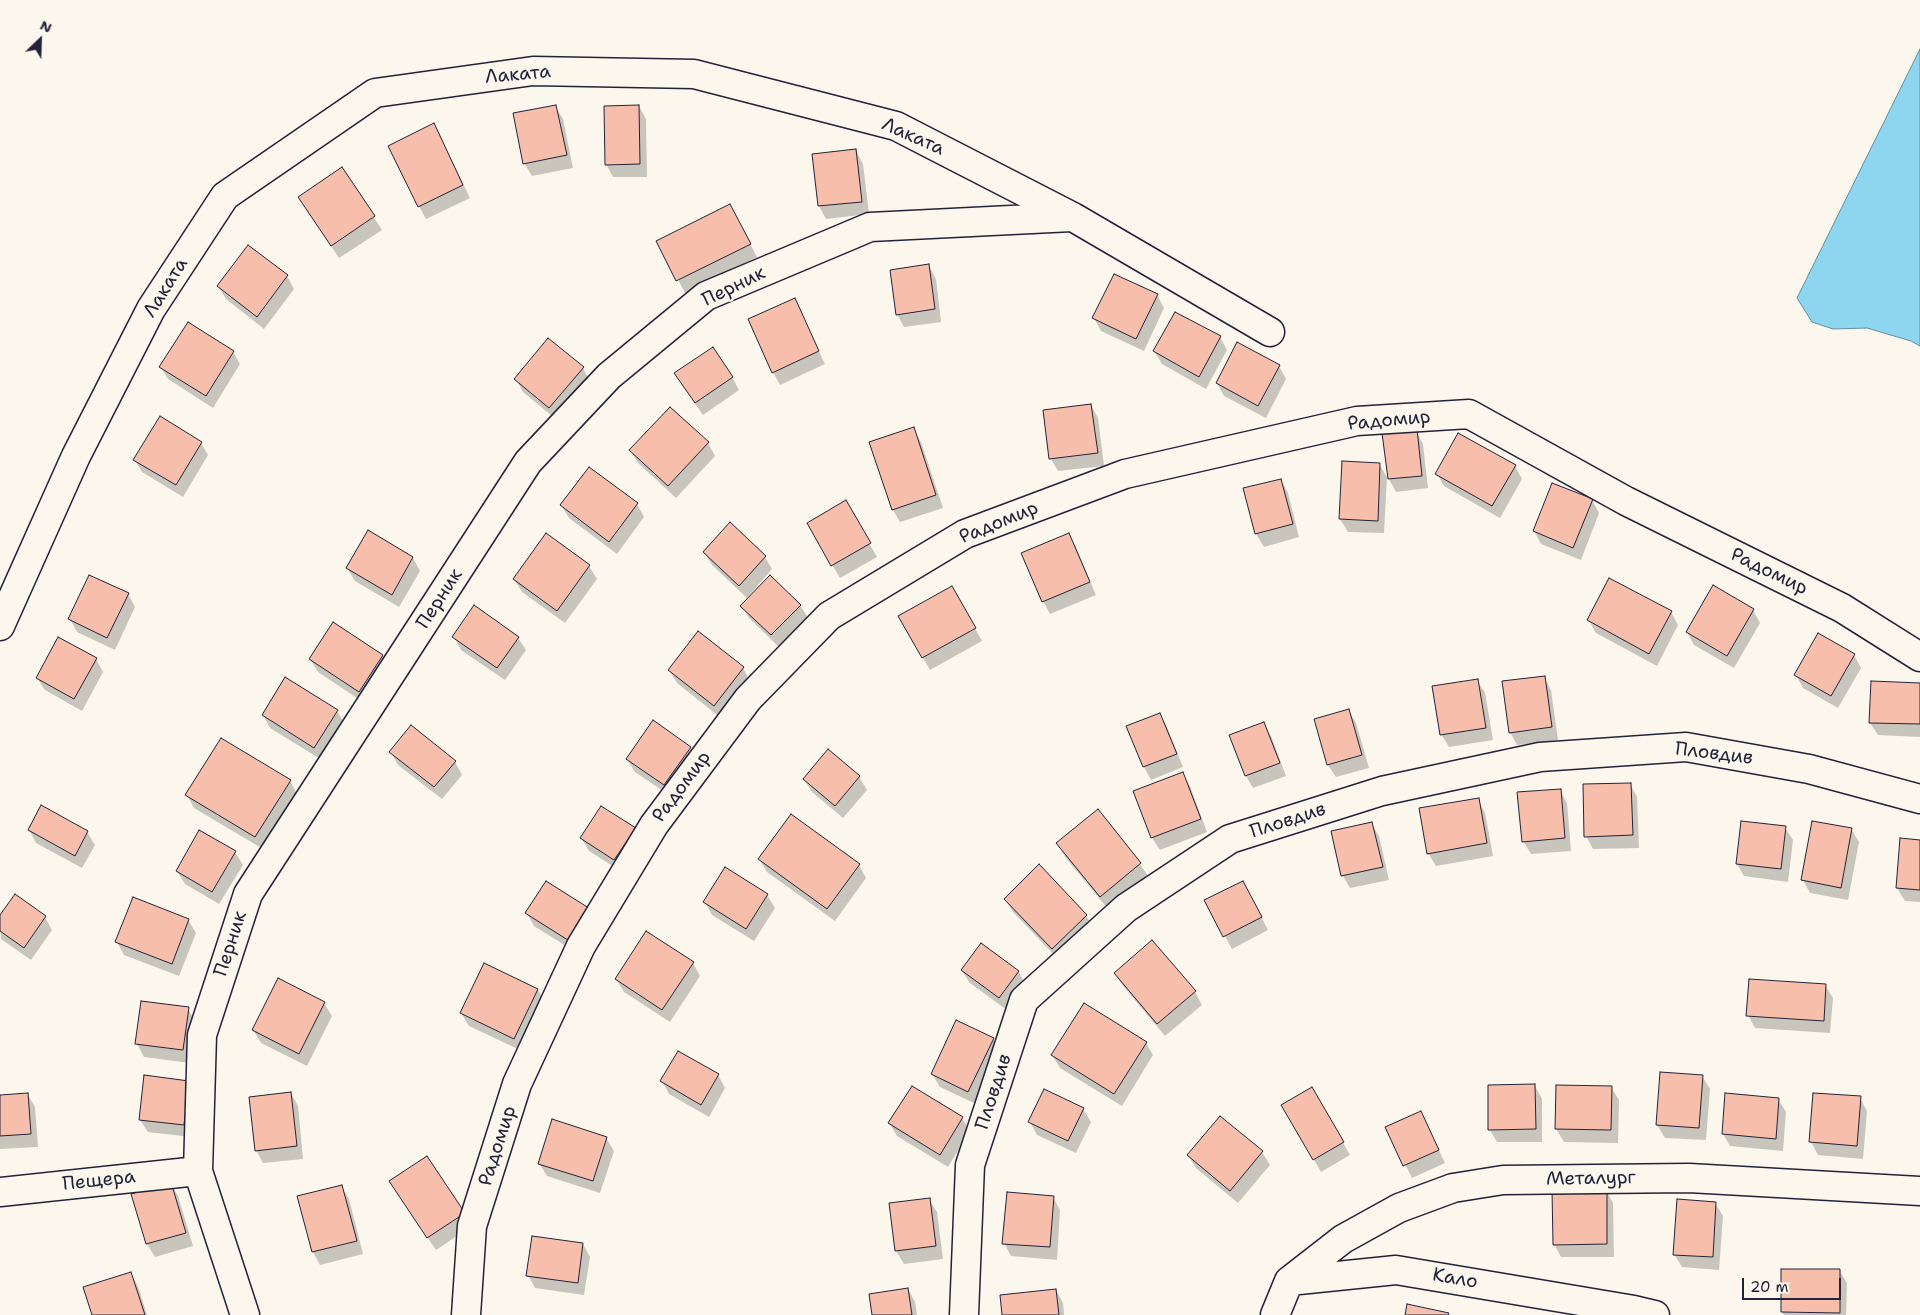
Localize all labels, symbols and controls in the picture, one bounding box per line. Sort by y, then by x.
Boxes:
north arrow [15,15,65,65]
text: N [37,16,55,37]
street label: Лаката [484,61,552,89]
street label: Лаката [878,113,948,161]
street label: Лаката [139,254,193,322]
street label: Перник [699,262,769,312]
street label: Радомир [1347,406,1431,436]
street label: Радомир [956,497,1042,549]
street label: Радомир [1727,544,1811,600]
street label: Перник [412,565,468,633]
street label: Пловдив [1674,738,1754,770]
street label: Радомир [648,747,716,827]
street label: Пловдив [1247,798,1329,844]
street label: Перник [210,908,252,980]
street label: Пловдив [971,1051,1017,1133]
street label: Радомир [474,1103,522,1189]
street label: Пещера [61,1166,137,1196]
street label: Металург [1546,1167,1636,1191]
street label: Кало [1431,1264,1479,1294]
scale bar [1745,1268,1844,1300]
text: 20 m [1750,1277,1789,1297]

